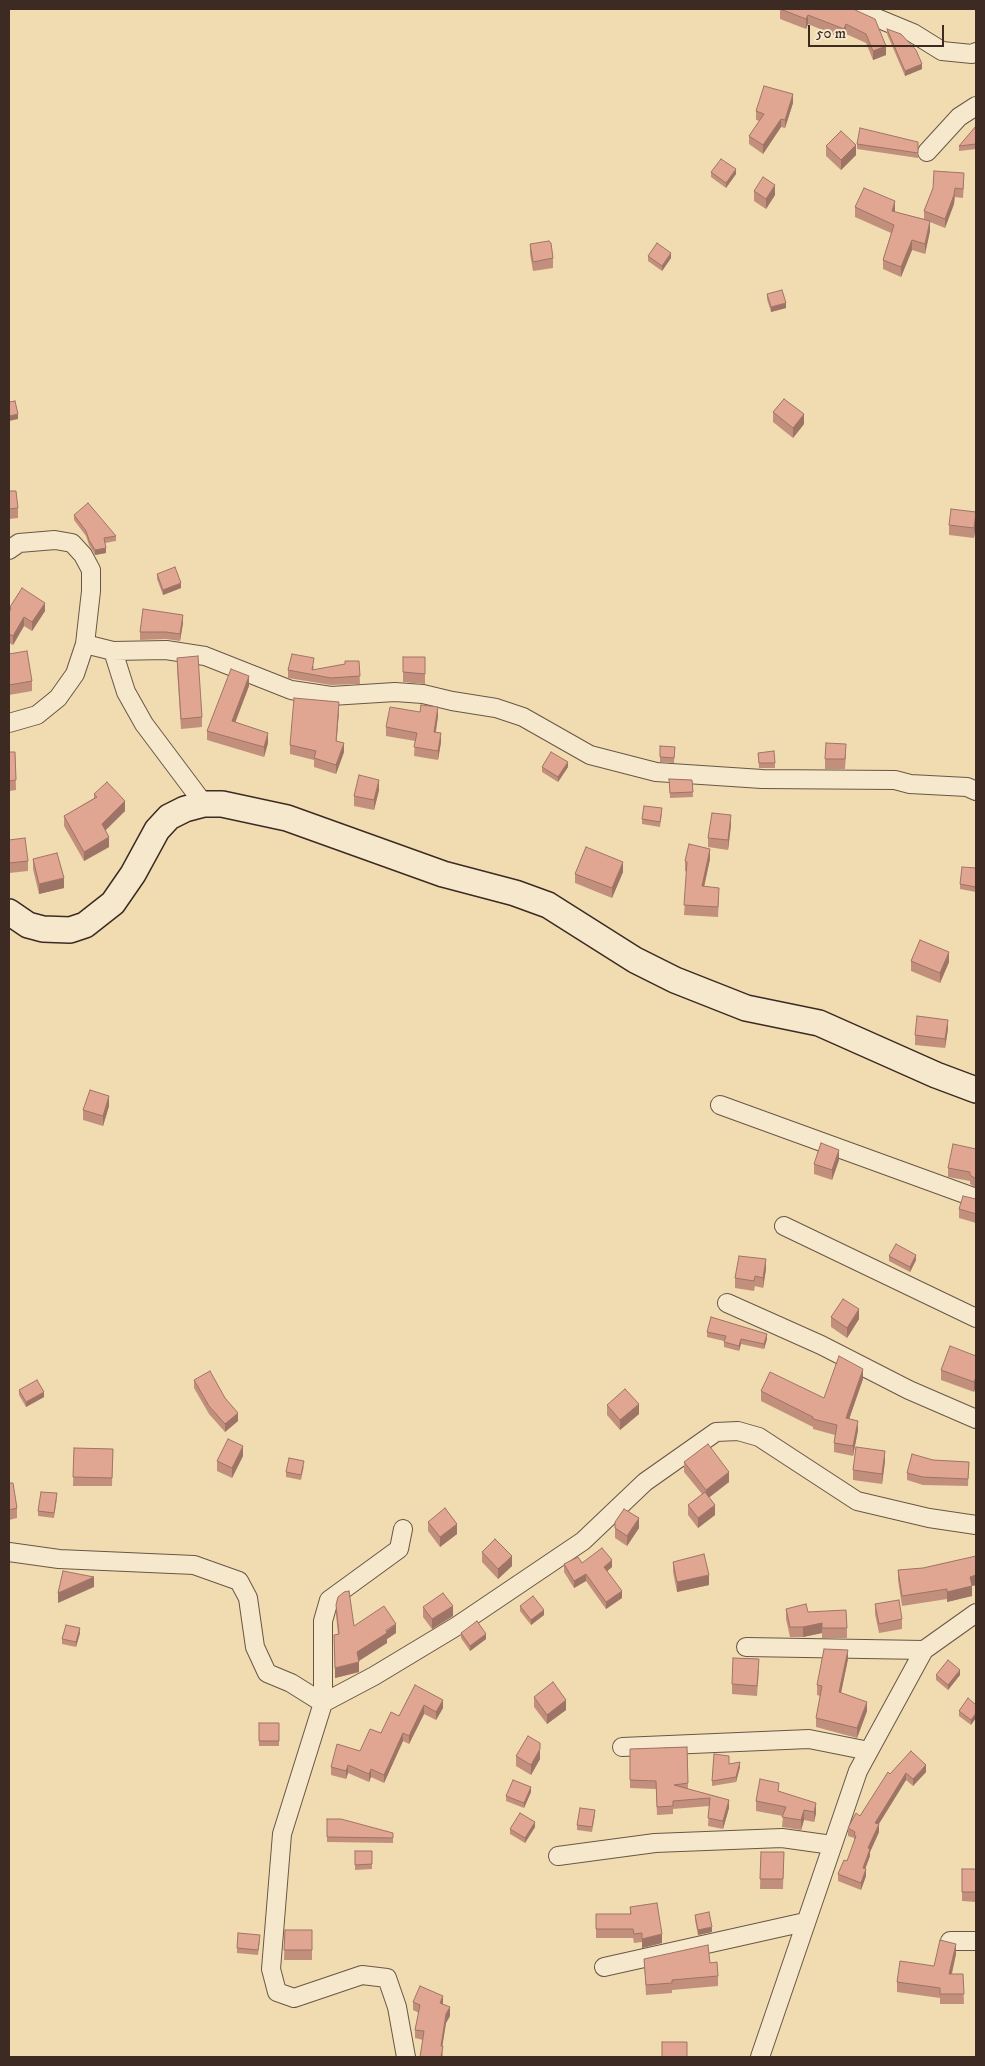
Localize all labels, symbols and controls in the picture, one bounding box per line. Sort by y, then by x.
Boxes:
scale bar [810,15,946,47]
text: 50 m [816,24,846,43]

